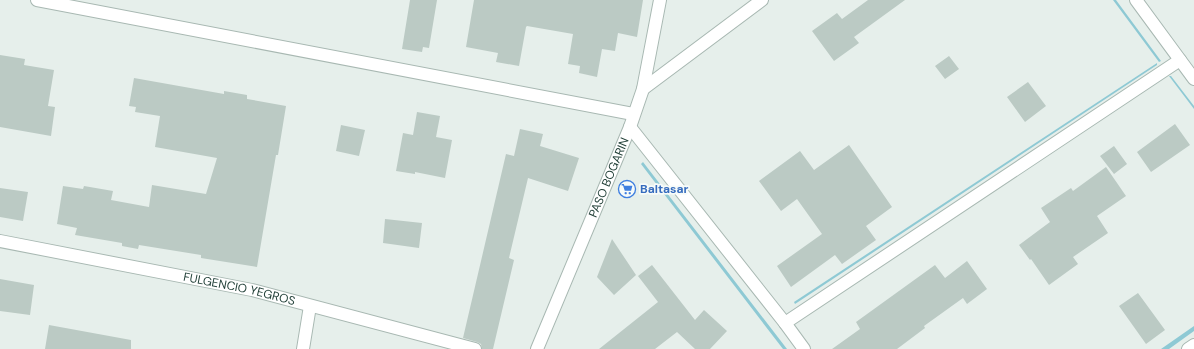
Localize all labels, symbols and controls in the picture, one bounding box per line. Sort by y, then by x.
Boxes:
street label: PASO BOGARIN [585,135,633,220]
supermarket icon: Baltasar [617,179,637,199]
place label: Baltasar [640,181,689,197]
street label: FULGENCIO YEGROS [182,269,297,309]

